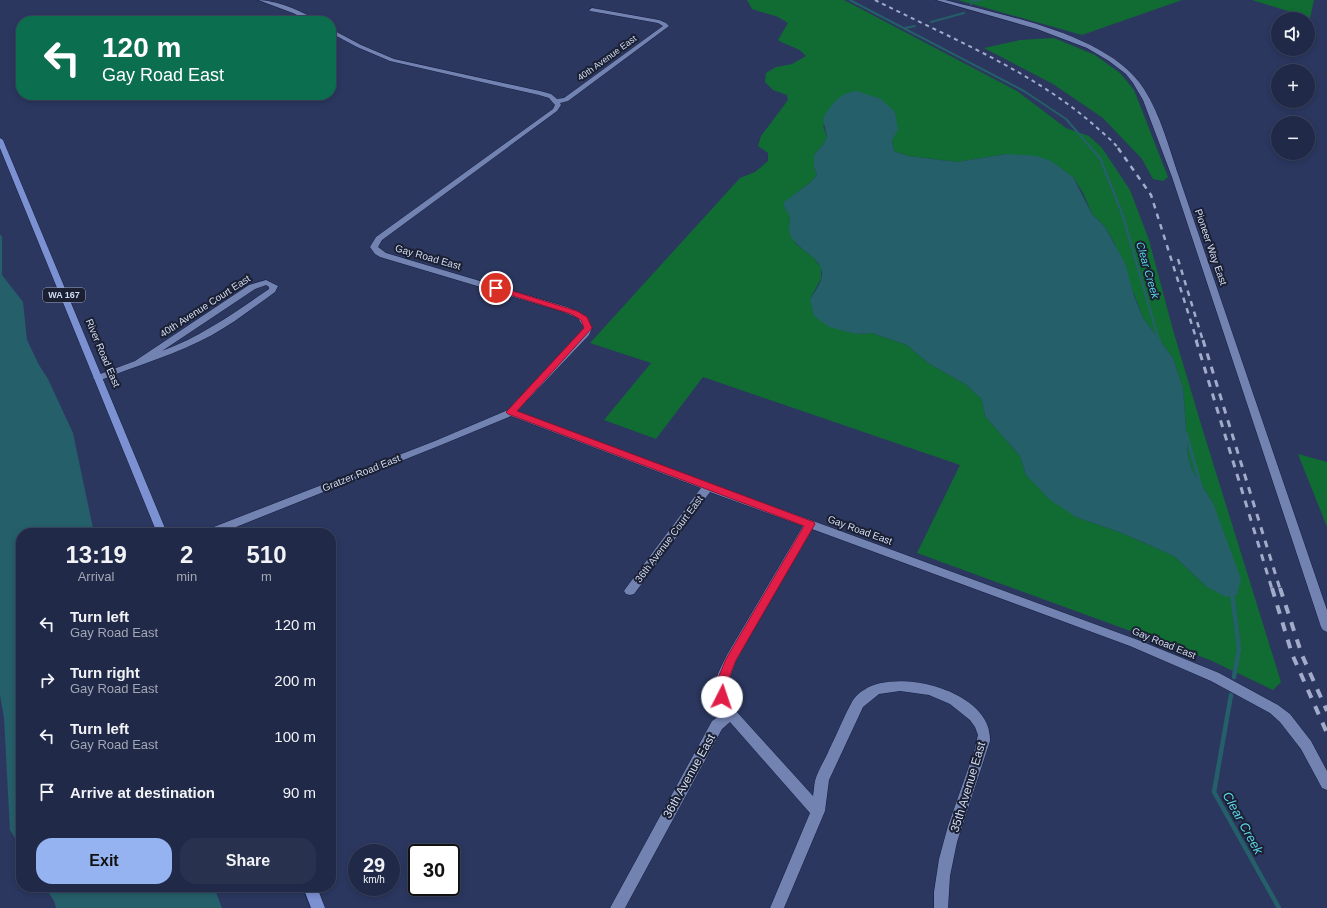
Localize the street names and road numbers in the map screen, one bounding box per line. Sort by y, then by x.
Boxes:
street label: 40th Avenue East [576,33,639,83]
street label: Pioneer Way East [1193,208,1229,287]
street label: Gay Road East [394,242,462,272]
street label: 40th Avenue Court East [158,273,252,339]
road number: WA 167 [43,288,85,302]
street label: River Road East [84,317,122,389]
street label: Gratzer Road East [321,452,402,494]
street label: 36th Avenue Court East [633,493,705,584]
street label: Gay Road East [826,513,894,547]
street label: Gay Road East [1131,625,1198,661]
street label: 36th Avenue East [660,731,718,820]
street label: 35th Avenue East [948,739,989,834]

